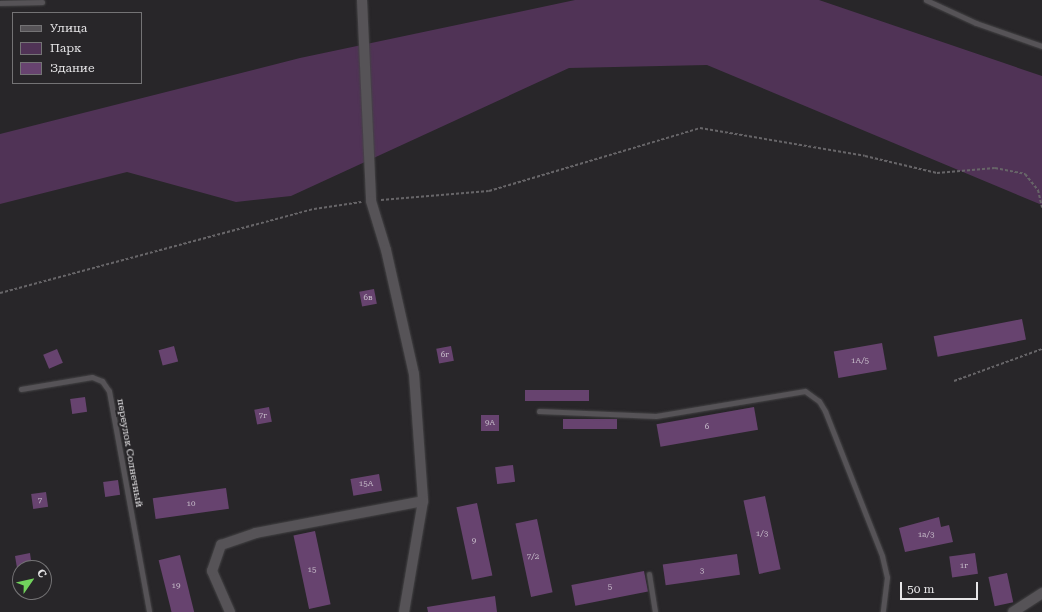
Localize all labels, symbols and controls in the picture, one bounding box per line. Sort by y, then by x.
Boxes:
legend [12,12,142,84]
text: Улица [50,21,87,35]
text: Парк [50,41,82,55]
text: Здание [50,61,94,75]
house number: 6в [363,293,373,303]
house number: 6г [441,350,449,360]
house number: 1А/5 [851,356,869,366]
street label: переулок Солнечный [115,398,145,508]
house number: 7г [259,411,267,421]
house number: 9А [485,418,495,428]
house number: 6 [705,422,709,432]
house number: 15А [359,479,373,489]
house number: 7 [38,496,42,506]
house number: 10 [187,499,195,509]
house number: 1/3 [756,529,768,539]
house number: 1а/3 [918,530,934,540]
house number: 9 [472,536,476,546]
house number: 7/2 [527,552,539,562]
north arrow [12,560,52,600]
house number: 1г [960,561,968,571]
house number: 15 [308,565,316,575]
house number: 3 [700,566,704,576]
text: С [34,567,49,580]
scale bar [902,574,980,600]
house number: 19 [172,581,180,591]
house number: 5 [608,582,612,592]
text: 50 m [907,582,934,596]

